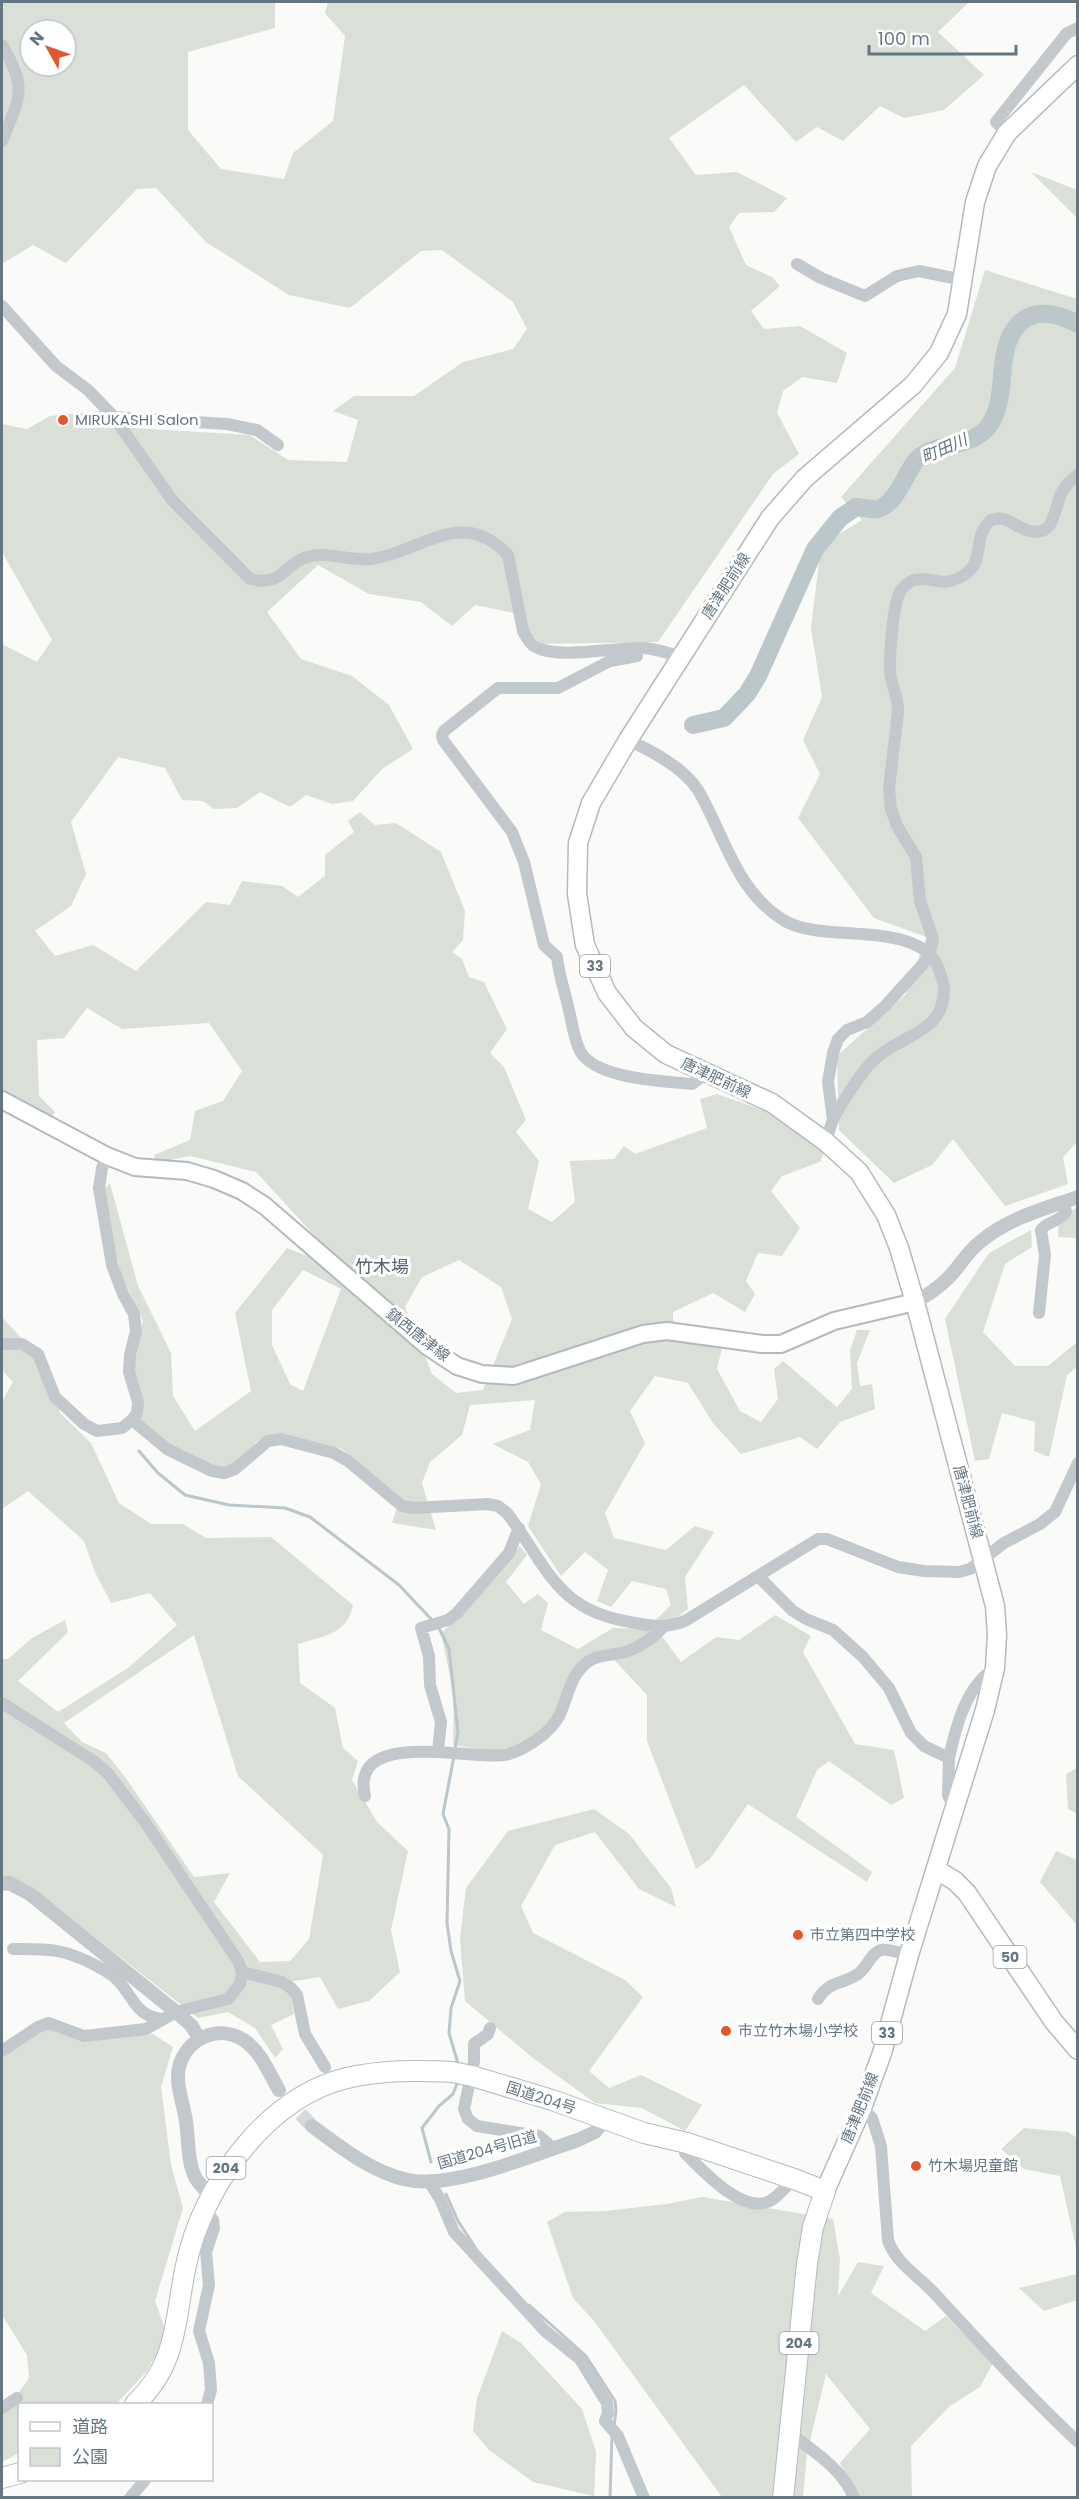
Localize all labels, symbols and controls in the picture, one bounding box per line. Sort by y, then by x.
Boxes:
north arrow [18,18,78,78]
scale bar [869,18,1016,56]
text: 100 m [878,26,930,51]
text: N [24,27,50,51]
place label: MIRUKASHI Salon [75,409,199,430]
marker: MIRUKASHI Salon [56,413,70,427]
water label: 町田川 [918,427,973,469]
street label: 唐津肥前線 [696,549,755,623]
road number: 33 [580,955,610,977]
street label: 唐津肥前線 [678,1052,755,1103]
district label: 竹木場 [355,1254,409,1279]
street label: 鎮西唐津線 [382,1303,454,1366]
street label: 唐津肥前線 [949,1463,988,1541]
place label: 市立第四中学校 [810,1924,915,1945]
marker: 市立第四中学校 [791,1928,805,1942]
road number: 50 [994,1946,1026,1968]
place label: 市立竹木場小学校 [738,2020,858,2041]
road number: 33 [872,2022,902,2044]
marker: 市立竹木場小学校 [719,2024,733,2038]
street label: 唐津肥前線 [836,2069,883,2147]
street label: 国道204号 [503,2076,579,2119]
street label: 国道204号旧道 [435,2125,539,2174]
place label: 竹木場児童館 [928,2155,1018,2176]
road number: 204 [206,2157,246,2179]
marker: 竹木場児童館 [909,2159,923,2173]
road number: 204 [780,2332,818,2354]
legend [18,2403,213,2481]
text: 道路 [72,2414,108,2439]
text: 公園 [72,2444,108,2469]

